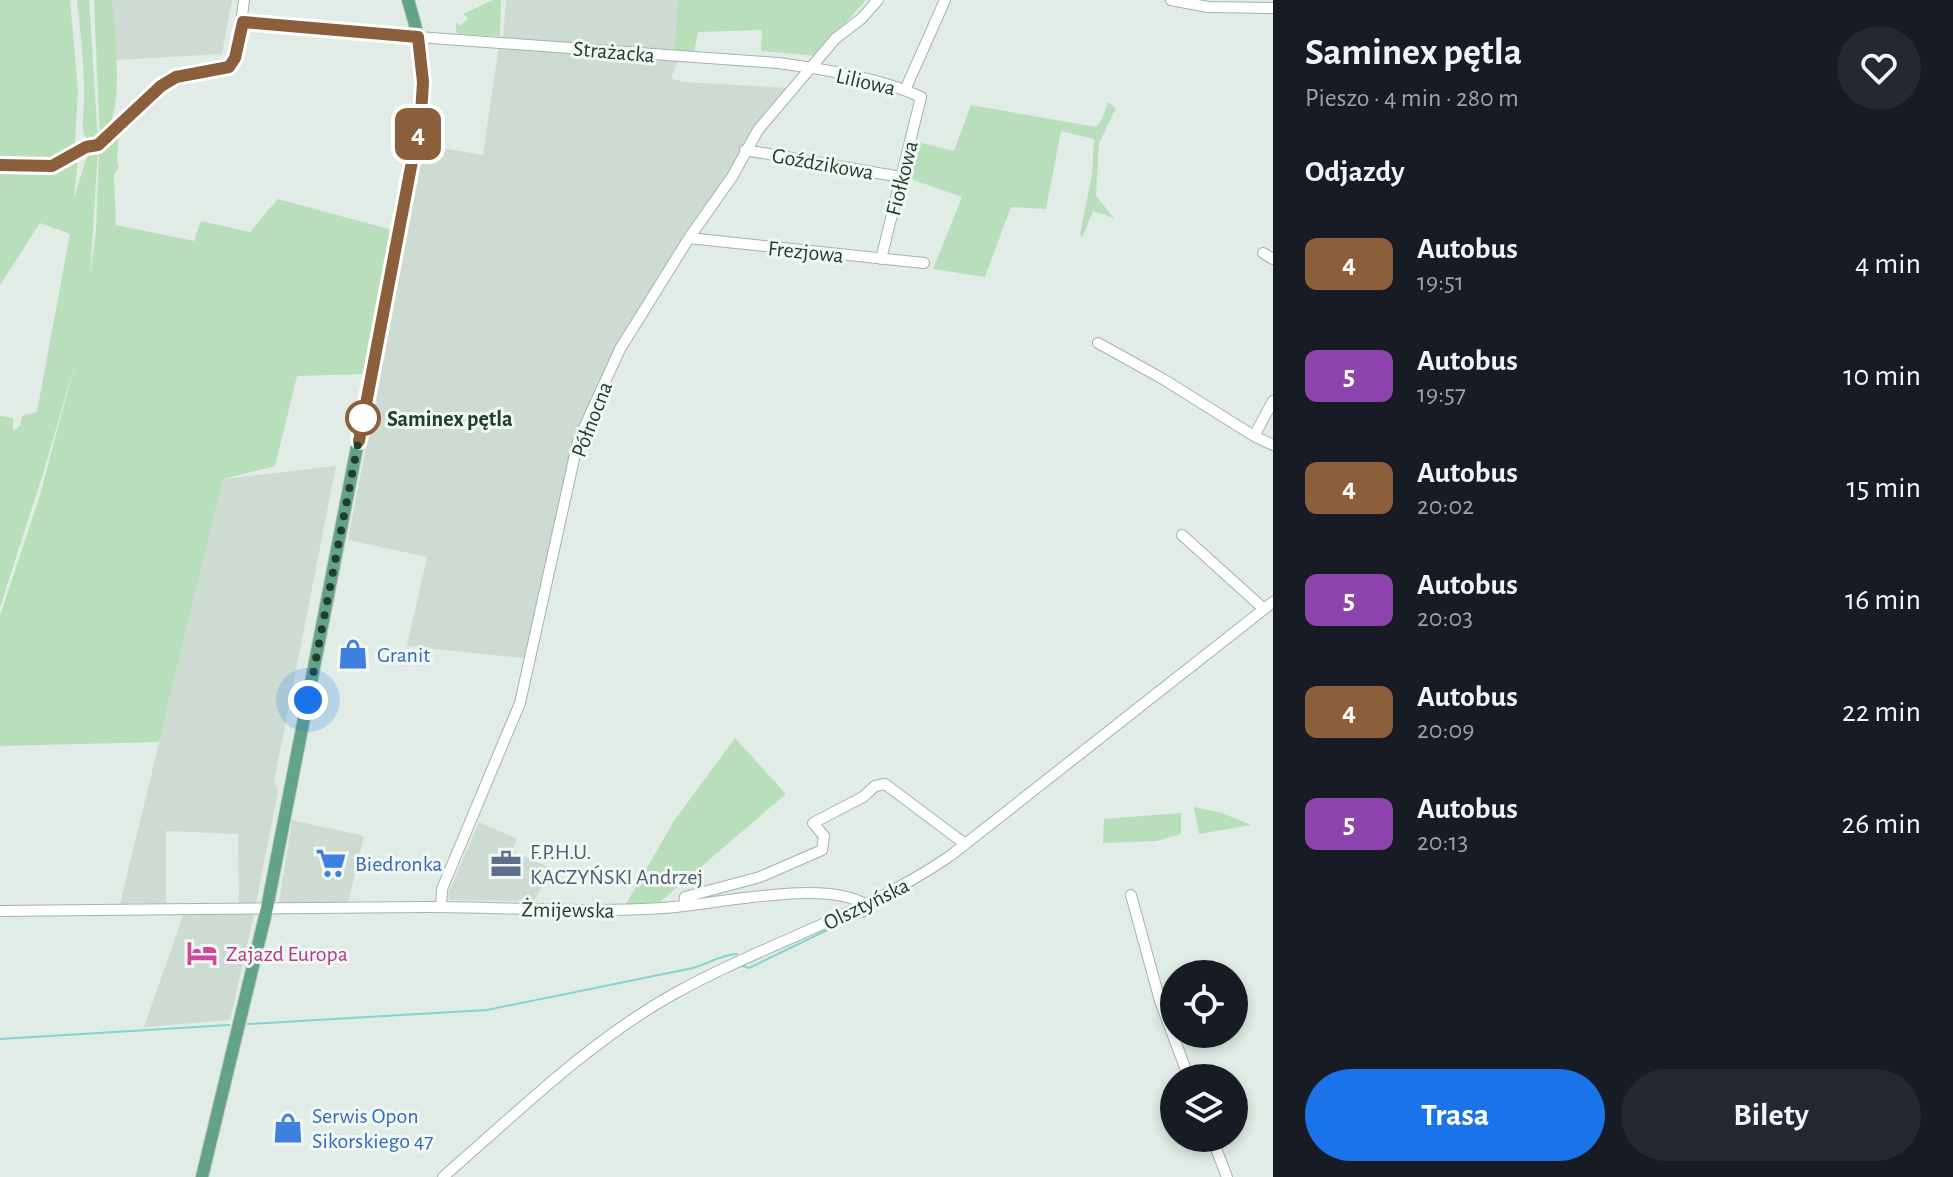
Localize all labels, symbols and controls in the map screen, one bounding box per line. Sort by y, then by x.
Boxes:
button: heart [1837,26,1921,110]
text: Saminex pętla [1305,34,1522,72]
street label: Strażacka [572,37,656,67]
street label: Liliowa [834,64,898,99]
text: Pieszo · 4 min · 280 m [1305,85,1519,111]
line badge: 4 [392,108,444,160]
text: 4 [411,120,425,148]
street label: Fiołkowa [882,139,922,218]
street label: Goździkowa [770,144,875,184]
text: Odjazdy [1305,157,1405,187]
text: Autobus [1417,234,1518,264]
street label: Frezjowa [767,237,845,267]
text: 4 min [1855,249,1921,279]
text: 4 [1342,250,1356,278]
text: 19:51 [1417,269,1464,295]
text: Autobus [1417,346,1518,376]
text: 10 min [1843,361,1921,391]
text: 5 [1343,362,1355,390]
street label: Północna [568,379,616,460]
text: 19:57 [1417,381,1466,407]
marker: Saminex pętla [346,401,380,435]
place label: Saminex pętla [387,408,513,430]
text: Autobus [1417,458,1518,488]
text: 15 min [1846,473,1921,503]
text: 4 [1342,474,1356,502]
text: 20:02 [1417,493,1474,519]
text: Autobus [1417,570,1518,600]
text: 16 min [1845,585,1921,615]
text: 5 [1343,586,1355,614]
text: 20:03 [1417,605,1473,631]
shop icon: Granit [336,637,370,671]
place label: Granit [377,644,430,666]
your location [288,680,328,720]
text: Autobus [1417,682,1518,712]
text: 22 min [1842,697,1921,727]
text: 4 [1342,698,1356,726]
text: 20:09 [1417,717,1474,743]
text: Autobus [1417,794,1518,824]
text: 26 min [1842,809,1921,839]
text: 5 [1343,810,1355,838]
text: 20:13 [1417,829,1468,855]
place label: F.P.H.U. KACZYŃSKI Andrzej [530,841,703,888]
supermarket icon: Biedronka [314,846,348,880]
office icon: F.P.H.U. KACZYŃSKI Andrzej [489,847,523,881]
place label: Biedronka [355,853,442,875]
street label: Olsztyńska [820,874,913,934]
street label: Żmijewska [521,898,615,922]
hotel icon: Zajazd Europa [185,936,219,970]
place label: Zajazd Europa [226,943,348,965]
map controls [1160,960,1248,1152]
button: locate [1160,960,1248,1048]
button: layers [1160,1064,1248,1152]
button: Trasa [1305,1069,1605,1161]
button: Bilety [1621,1069,1921,1161]
place label: Serwis Opon Sikorskiego 47 [312,1105,433,1152]
shop icon: Serwis Opon Sikorskiego 47 [271,1111,305,1145]

